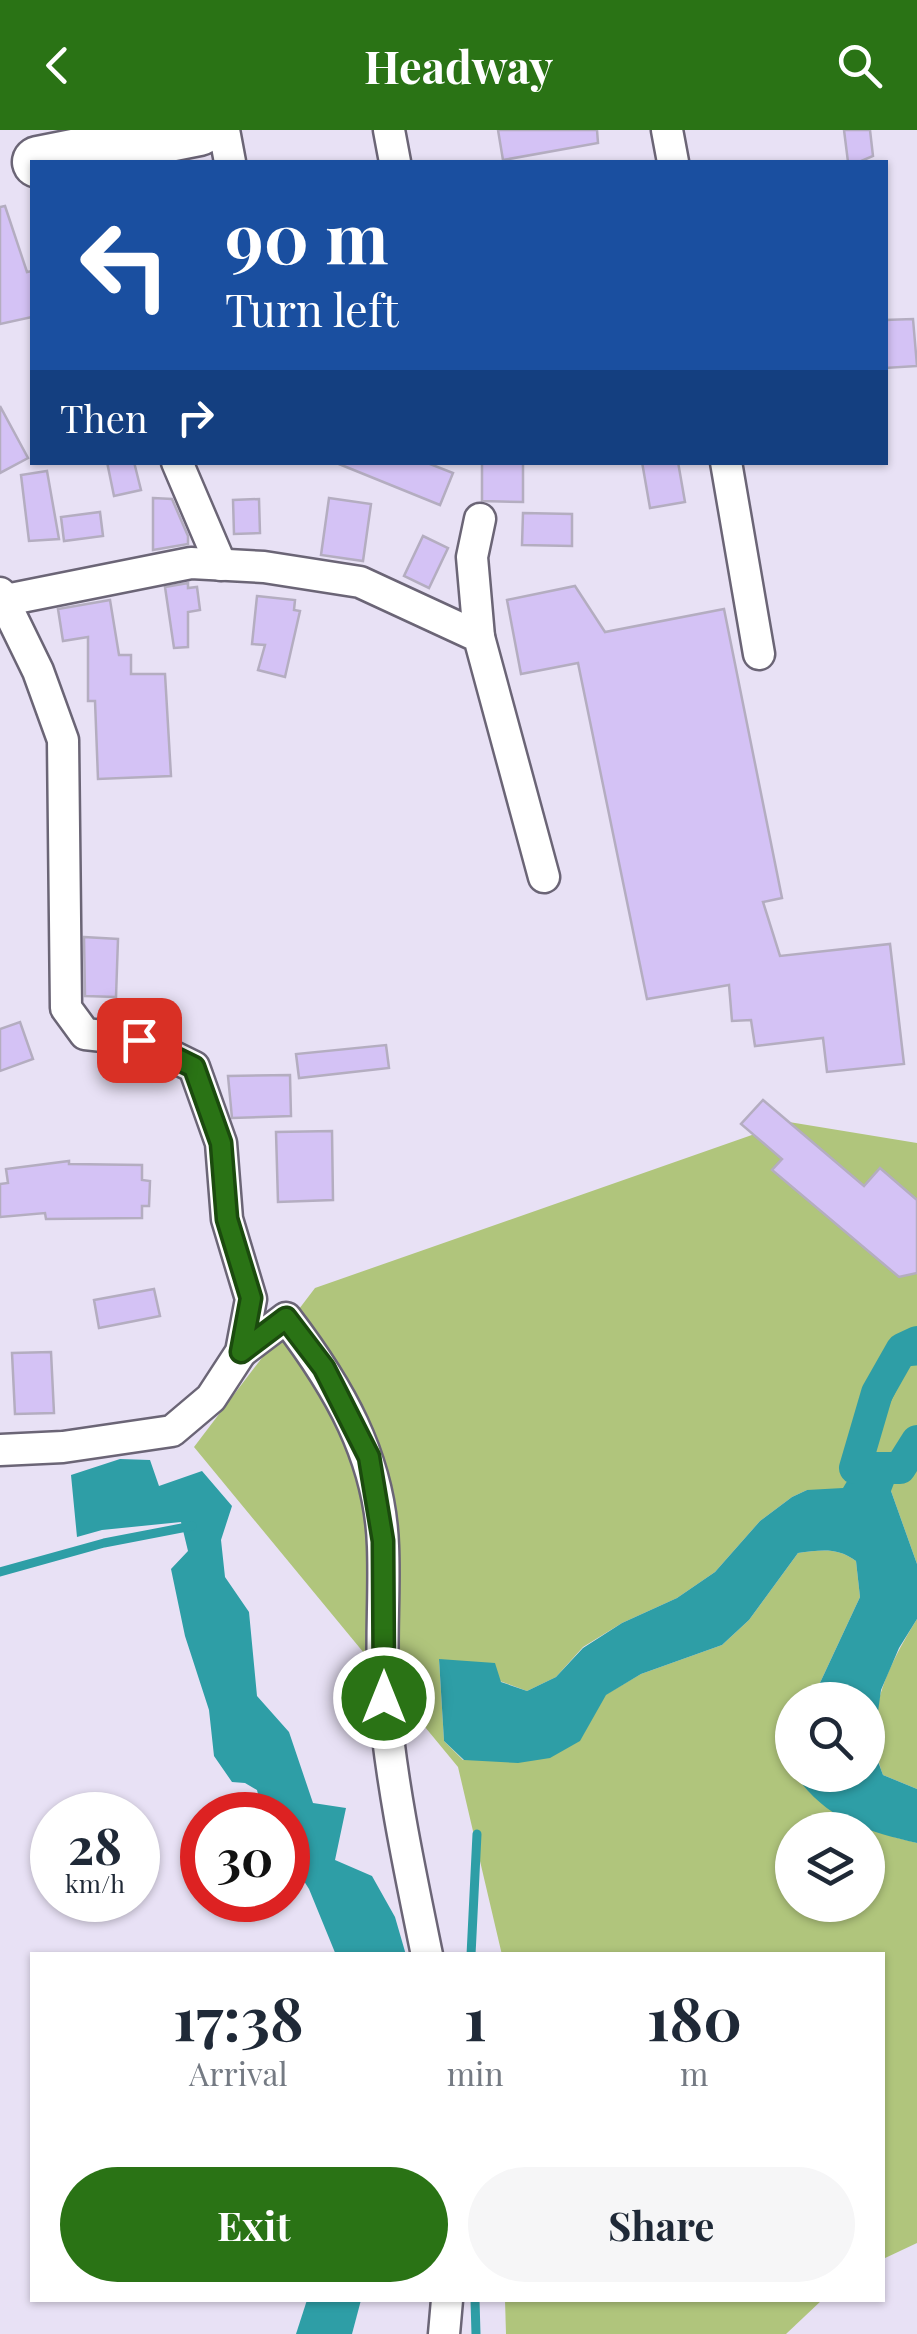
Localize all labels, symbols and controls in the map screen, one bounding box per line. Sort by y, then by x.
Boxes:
text: Headway [364,35,553,95]
icon: back [30,38,85,93]
icon: search [832,38,887,93]
text: 90 m [225,188,389,282]
icon: left [60,200,190,330]
text: Turn left [225,278,399,338]
icon: right [168,390,223,445]
text: Then [60,392,148,443]
pin [97,998,182,1083]
icon: arrive [112,1013,167,1068]
position arrow [332,1646,436,1750]
map controls [775,1682,885,1922]
button: search [775,1682,885,1792]
speed limit sign: 30 [180,1792,310,1922]
text: 28 [68,1811,122,1878]
button: layers [775,1812,885,1922]
text: km/h [65,1866,125,1899]
text: 17:38 [173,1976,304,2056]
text: 1 [464,1976,487,2056]
text: 180 [647,1976,742,2056]
text: Arrival [189,2051,288,2094]
text: min [447,2051,504,2094]
text: m [680,2051,709,2094]
button: Exit [60,2167,448,2282]
button: Share [468,2167,855,2282]

